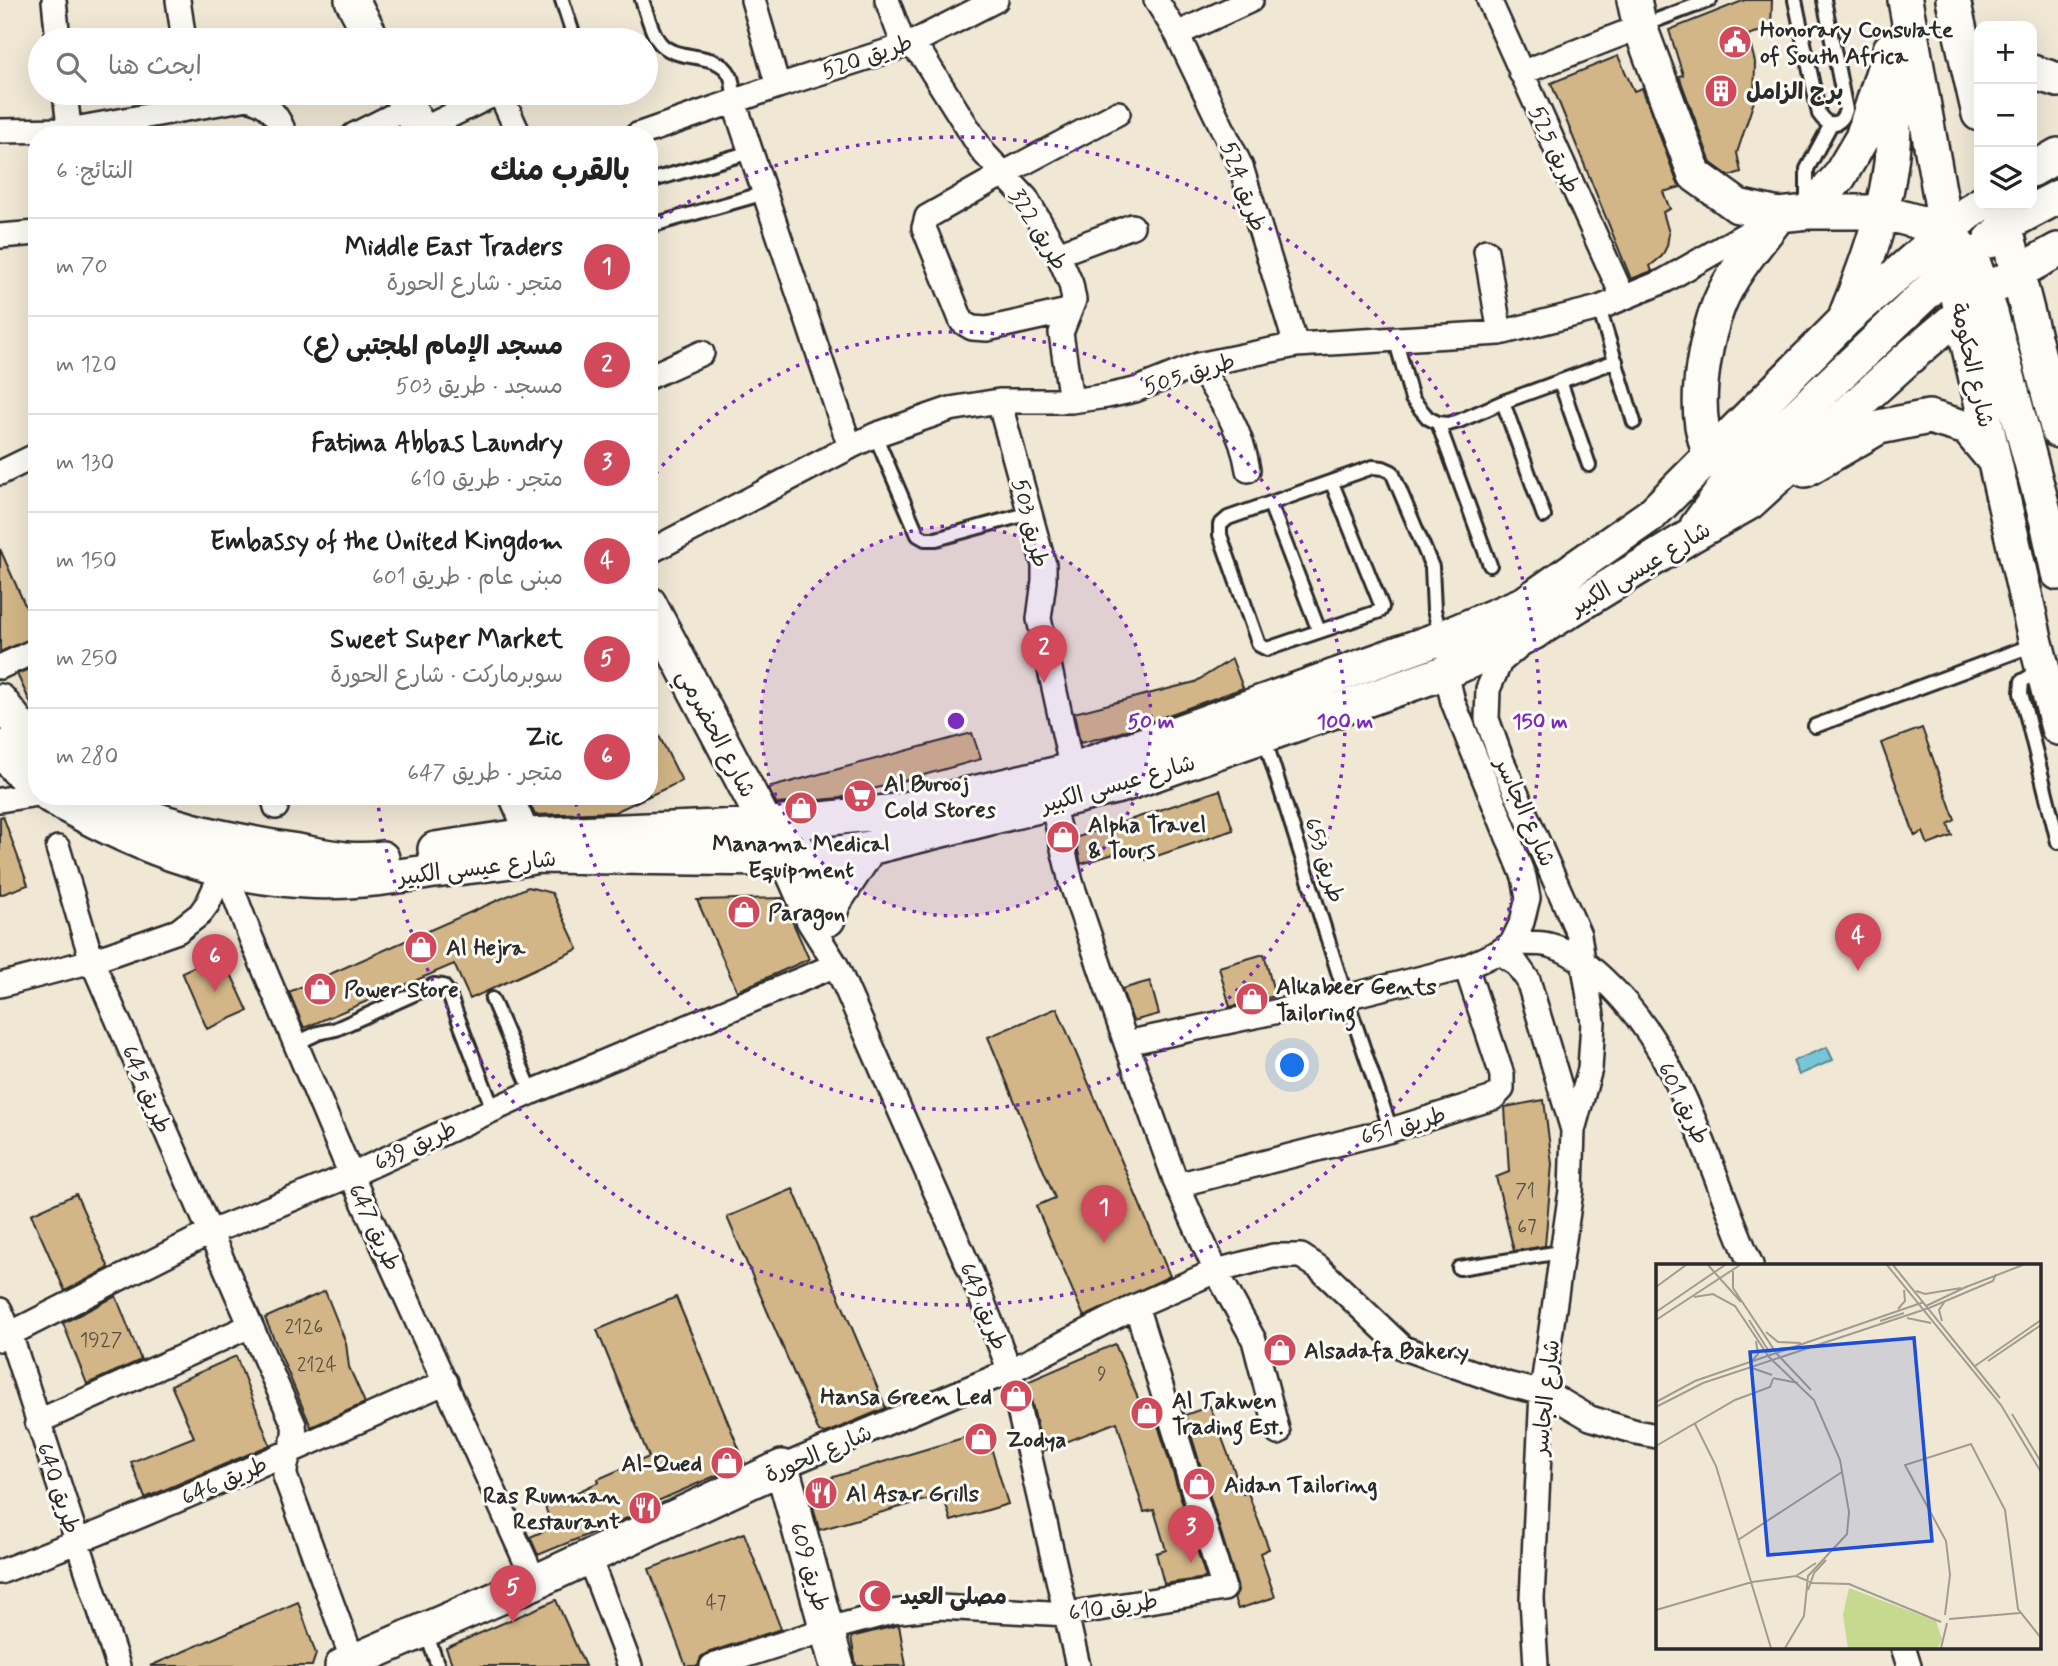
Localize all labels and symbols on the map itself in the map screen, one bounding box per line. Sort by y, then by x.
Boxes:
place label: Honorary Consulate of South Africa [1760,16,1954,72]
public building icon: Honorary Consulate of South Africa [1716,23,1754,61]
street label: طريق 520 [818,28,917,87]
building icon: برج الزامل [1702,72,1740,110]
place label: برج الزامل [1746,78,1843,108]
street label: طريق 525 [1521,101,1586,199]
street label: طريق 524 [1212,137,1272,236]
street label: طريق 322 [1001,183,1074,277]
street label: شارع الحكومة [1942,300,2000,431]
street label: طريق 505 [1140,347,1239,403]
street label: طريق 503 [1004,476,1055,571]
street label: شارع عيسى الكبير [1564,516,1717,625]
pin: 2 [1021,625,1067,683]
street label: شارع الحضرمي [665,664,762,805]
text: 50 m [1128,708,1175,736]
text: 100 m [1317,708,1373,736]
text: 150 m [1512,708,1568,736]
centre of rings [944,709,968,733]
street label: شارع عيسى الكبير [1036,749,1199,822]
street label: شارع الجاسر [1486,752,1561,872]
place label: Al Burooj Cold Stores [884,770,997,826]
supermarket icon: Al Burooj Cold Stores [841,777,879,815]
shop icon: Manama Medical Equipment [782,789,820,827]
place label: Alpha Travel & Tours [1088,811,1206,867]
street label: طريق 653 [1296,814,1350,907]
shop icon: Alpha Travel & Tours [1044,818,1082,856]
place label: Manama Medical Equipment [712,830,890,886]
street label: شارع عيسى الكبير [395,844,558,894]
shop icon: Paragon [725,893,763,931]
place label: Paragon [768,899,845,931]
pin: 4 [1835,913,1881,971]
shop icon: Al Hejra [402,928,440,966]
pin: 6 [192,934,238,992]
place label: Al Hejra [446,934,527,964]
shop icon: Power Store [301,970,339,1008]
place label: Alkabeer Gents Tailoring [1276,973,1437,1032]
place label: Power Store [344,976,459,1006]
shop icon: Alkabeer Gents Tailoring [1233,980,1271,1018]
street label: طريق 645 [113,1041,177,1138]
your location [1275,1048,1309,1082]
street label: طريق 601 [1649,1058,1715,1150]
street label: طريق 651 [1357,1100,1450,1153]
street label: طريق 639 [370,1115,462,1179]
street label: طريق 647 [340,1179,406,1276]
house number: 71 [1515,1179,1535,1204]
pin: 1 [1081,1185,1127,1243]
house number: 67 [1517,1215,1537,1240]
street label: طريق 649 [951,1258,1013,1355]
inset map [1656,1264,2040,1648]
house number: 2126 [285,1315,323,1340]
house number: 1927 [80,1328,122,1353]
shop icon: Alsadafa Bakery [1261,1331,1299,1369]
place label: Alsadafa Bakery [1304,1337,1469,1367]
street label: شارع الجاسر [1526,1338,1568,1458]
house number: 2124 [297,1353,337,1378]
house number: 9 [1097,1362,1107,1387]
shop icon: Hansa Green Led [997,1377,1035,1415]
place label: Hansa Green Led [820,1383,992,1413]
place label: Al Takwen Trading Est. [1172,1387,1284,1446]
shop icon: Al Takwen Trading Est. [1128,1394,1166,1432]
street label: شارع الحورة [760,1419,877,1491]
shop icon: Zodya [962,1420,1000,1458]
place label: Zodya [1006,1426,1067,1456]
street label: طريق 640 [28,1439,86,1538]
shop icon: Al-Qued [708,1444,746,1482]
street label: طريق 646 [177,1450,273,1513]
place label: Al-Qued [622,1450,702,1480]
shop icon: Aidan Tailoring [1180,1465,1218,1503]
place label: Aidan Tailoring [1224,1471,1377,1501]
restaurant icon: Al Asar Grills [802,1474,840,1512]
place label: Al Asar Grills [846,1480,980,1510]
place label: Ras Rumman Restaurant [483,1482,621,1538]
restaurant icon: Ras Rumman Restaurant [626,1489,664,1527]
pin: 3 [1168,1505,1214,1563]
street label: طريق 609 [781,1519,835,1616]
pin: 5 [490,1565,536,1623]
mosque icon: مصلى العيد [856,1577,894,1615]
place label: مصلى العيد [900,1583,1007,1613]
street label: طريق 610 [1067,1587,1160,1629]
house number: 47 [706,1591,726,1616]

